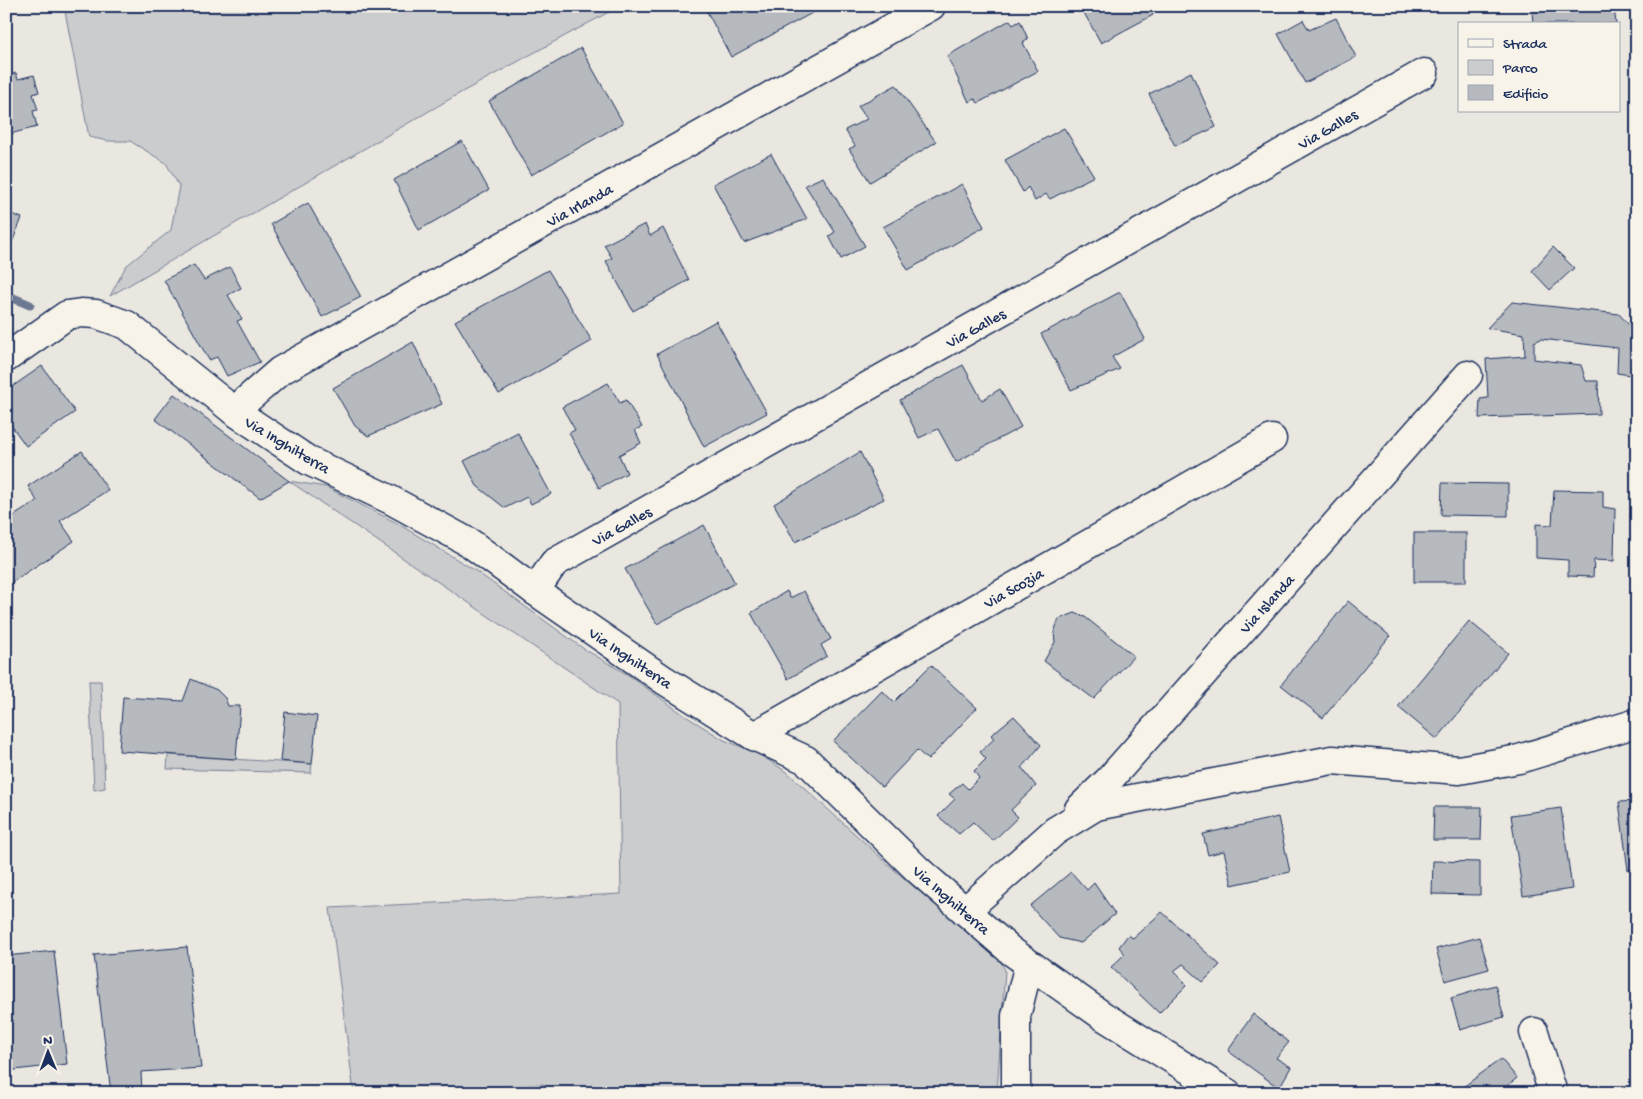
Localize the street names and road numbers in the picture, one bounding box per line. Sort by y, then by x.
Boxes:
street label: Via Galles [1295,106,1363,156]
street label: Via Irlanda [543,181,618,234]
street label: Via Galles [943,305,1011,355]
street label: Via Inghilterra [239,414,333,480]
street label: Via Galles [589,503,657,553]
street label: Via Scozia [981,565,1049,615]
street label: Via Islanda [1236,571,1301,640]
street label: Via Inghilterra [583,625,675,695]
street label: Via Inghilterra [906,862,993,941]

